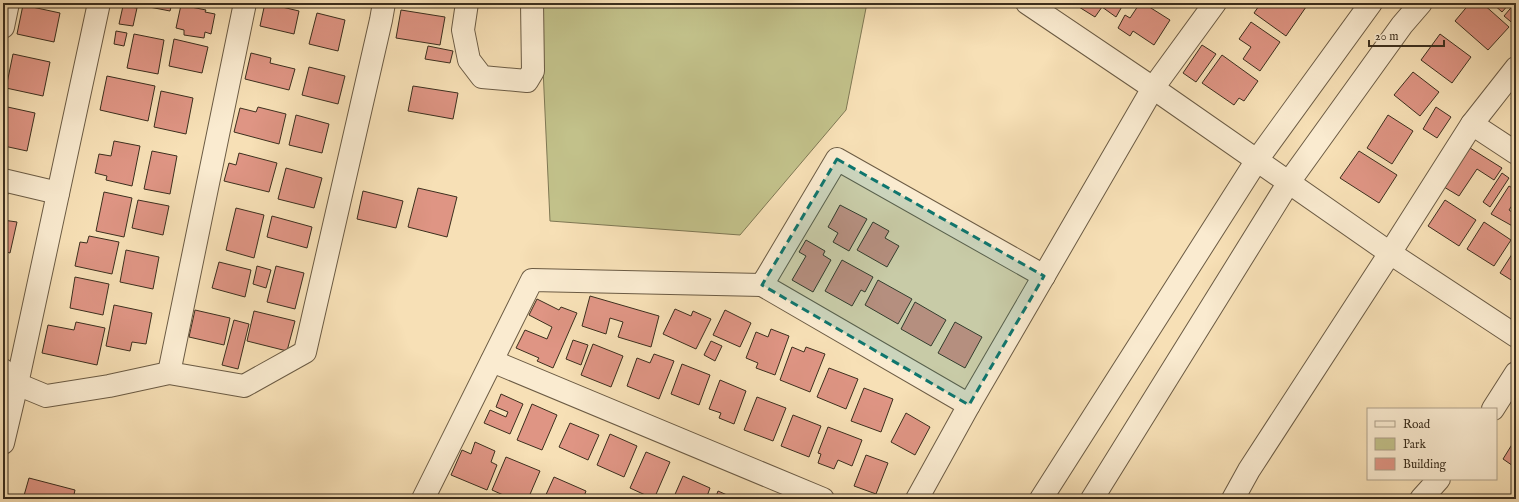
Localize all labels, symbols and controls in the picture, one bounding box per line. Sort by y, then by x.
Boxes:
scale bar [1369,22,1444,48]
text: 20 m [1375,29,1398,44]
legend [1367,408,1497,480]
text: Road [1403,417,1431,432]
text: Park [1403,437,1426,452]
text: Building [1403,457,1447,472]

